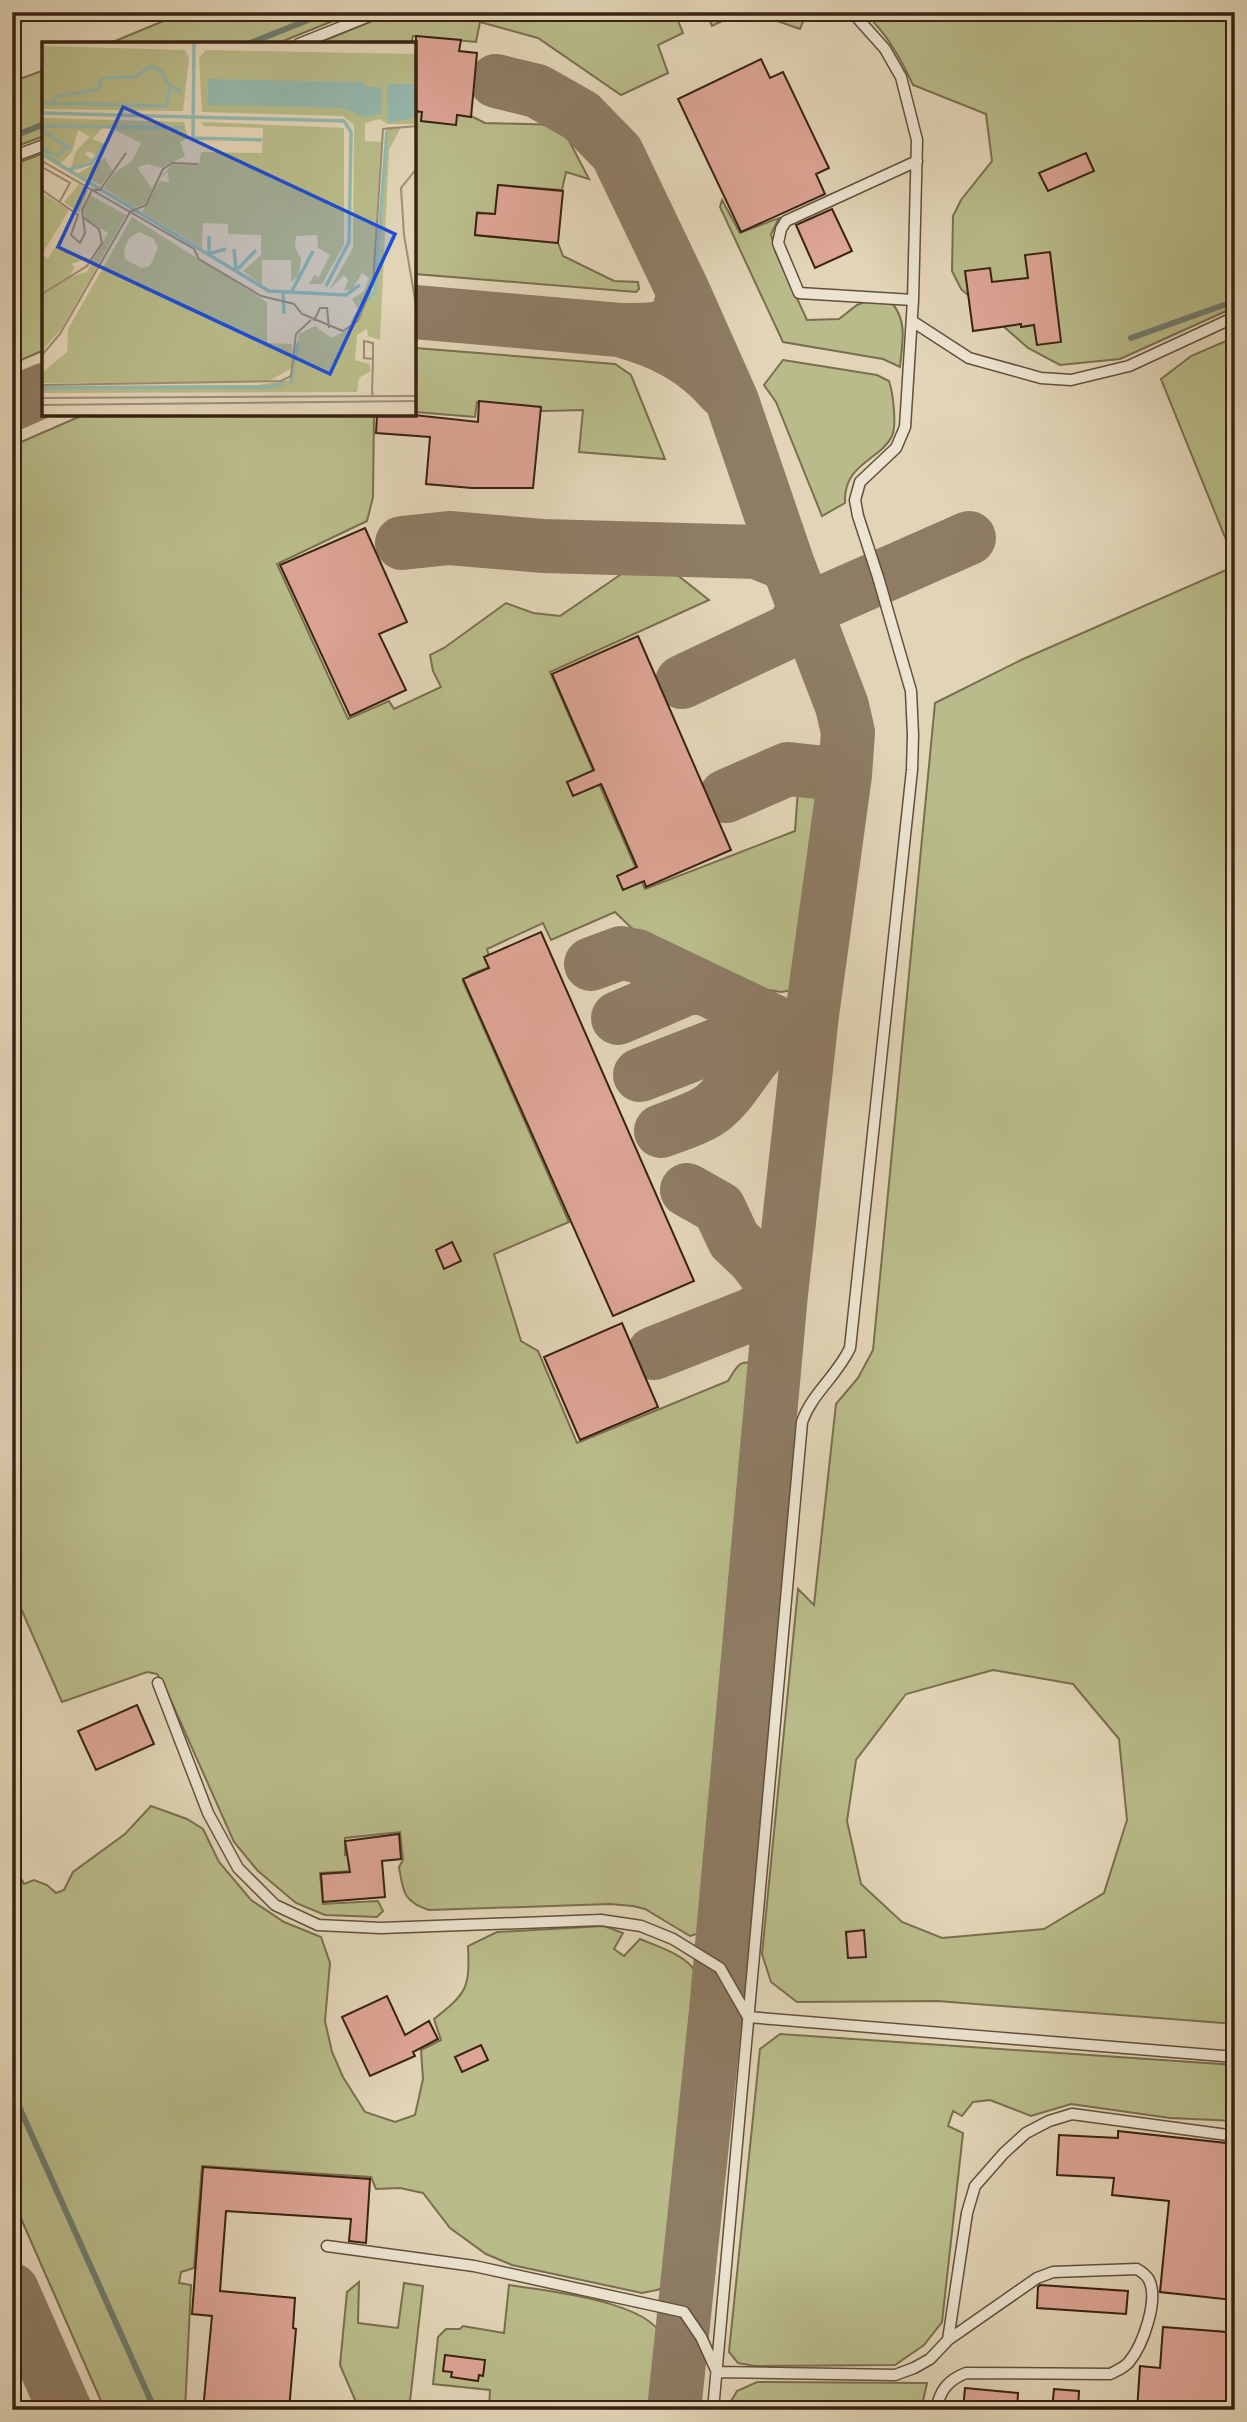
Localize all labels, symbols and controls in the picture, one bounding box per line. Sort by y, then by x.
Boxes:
inset map [42,42,416,416]

